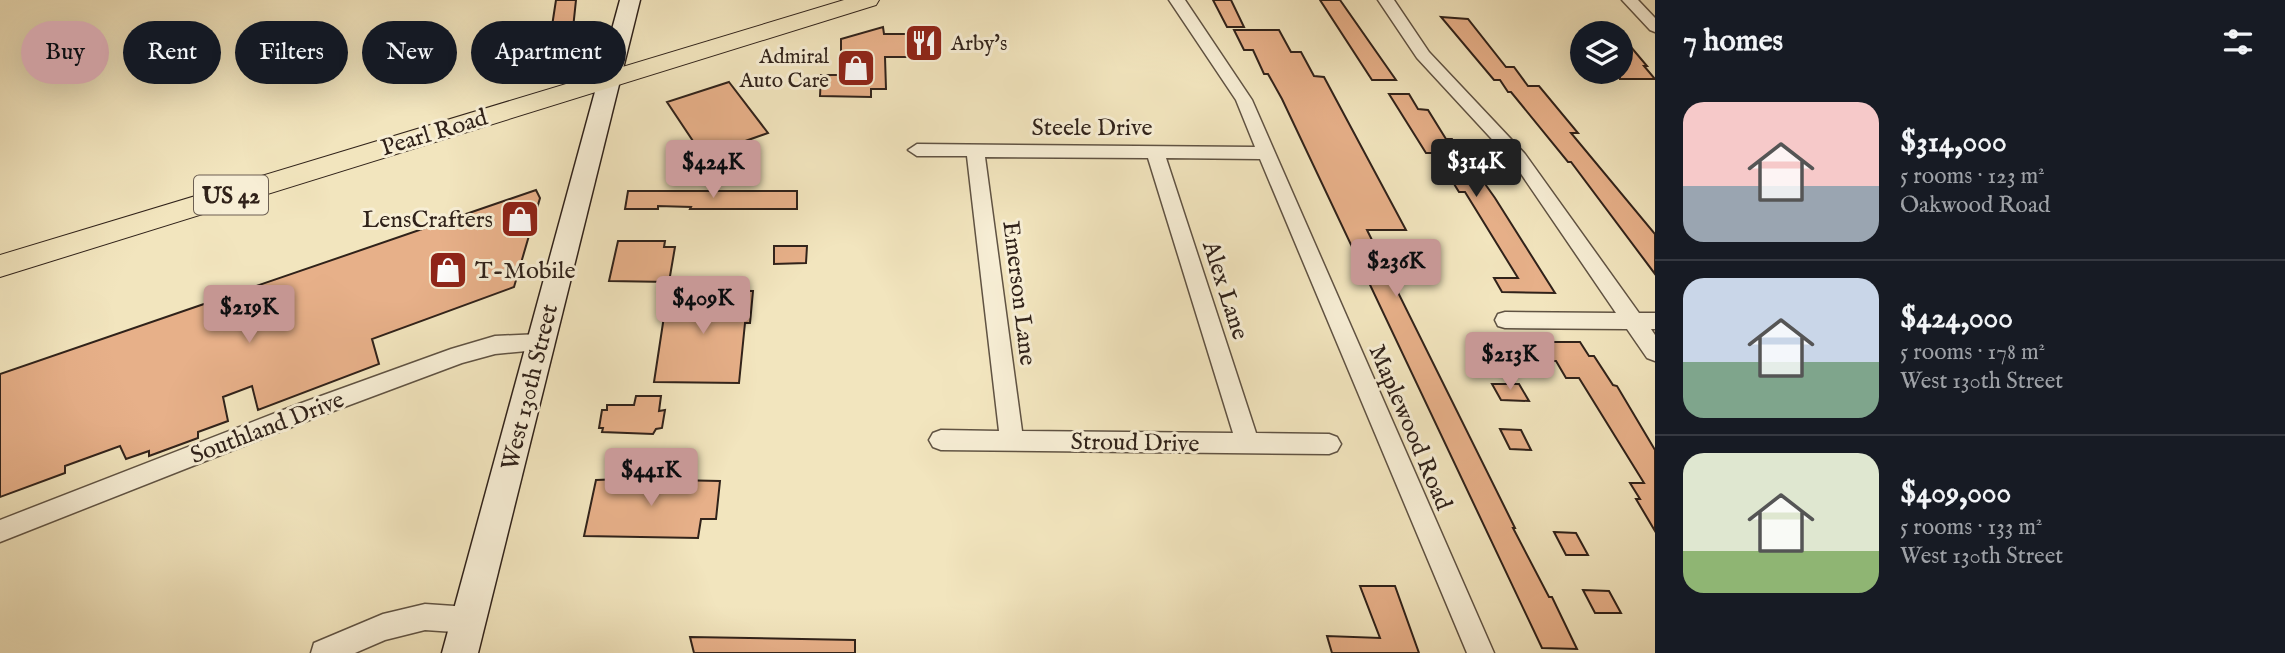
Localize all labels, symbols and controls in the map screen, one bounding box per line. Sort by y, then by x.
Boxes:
chip: Buy [21,21,109,84]
chip: Rent [123,21,221,84]
chip: Filters [235,21,348,84]
chip: New [362,21,457,84]
chip: Apartment [471,21,626,84]
map controls [1570,21,1633,84]
button: layers [1570,21,1633,84]
restaurant icon: Arby's [903,22,945,64]
text: 7 homes [1683,23,1783,61]
icon: filters [2219,23,2257,61]
place label: Arby's [950,31,1007,58]
place label: Admiral Auto Care [738,44,829,95]
shop icon: Admiral Auto Care [835,47,877,89]
street label: Pearl Road [377,103,492,164]
street label: Steele Drive [1031,113,1153,144]
text: $314,000 [1900,124,2007,162]
icon: home [1739,130,1823,214]
pin: $424K [664,140,762,200]
pin: $314K [1427,140,1525,199]
text: $314K [1447,147,1505,176]
text: $424K [682,148,744,177]
text: 5 rooms · 123 m² [1900,162,2045,191]
road number: US 42 [194,176,268,214]
text: Oakwood Road [1900,191,2050,220]
shop icon: LensCrafters [499,198,541,240]
place label: LensCrafters [362,205,493,236]
street label: Emerson Lane [994,219,1043,367]
street label: Alex Lane [1194,236,1255,344]
pin: $236K [1347,240,1445,299]
text: $236K [1367,247,1425,276]
shop icon: T-Mobile [427,249,469,291]
place label: T-Mobile [475,256,576,287]
pin: $409K [654,276,752,336]
text: $409K [672,284,734,313]
pin: $219K [200,286,298,345]
text: $219K [220,293,278,322]
text: $424,000 [1900,300,2013,338]
street label: West 130th Street [495,301,566,474]
icon: home [1739,306,1823,390]
pin: $213K [1461,332,1559,392]
text: 5 rooms · 178 m² [1900,338,2045,367]
street label: Maplewood Road [1361,340,1459,515]
text: $213K [1481,340,1539,369]
text: West 130th Street [1900,367,2063,396]
street label: Southland Drive [186,385,349,472]
street label: Stroud Drive [1070,427,1200,460]
pin: $441K [602,448,700,508]
text: $441K [621,456,681,485]
text: $409,000 [1900,475,2011,513]
icon: home [1739,481,1823,565]
text: 5 rooms · 133 m² [1900,513,2043,542]
text: West 130th Street [1900,542,2063,571]

